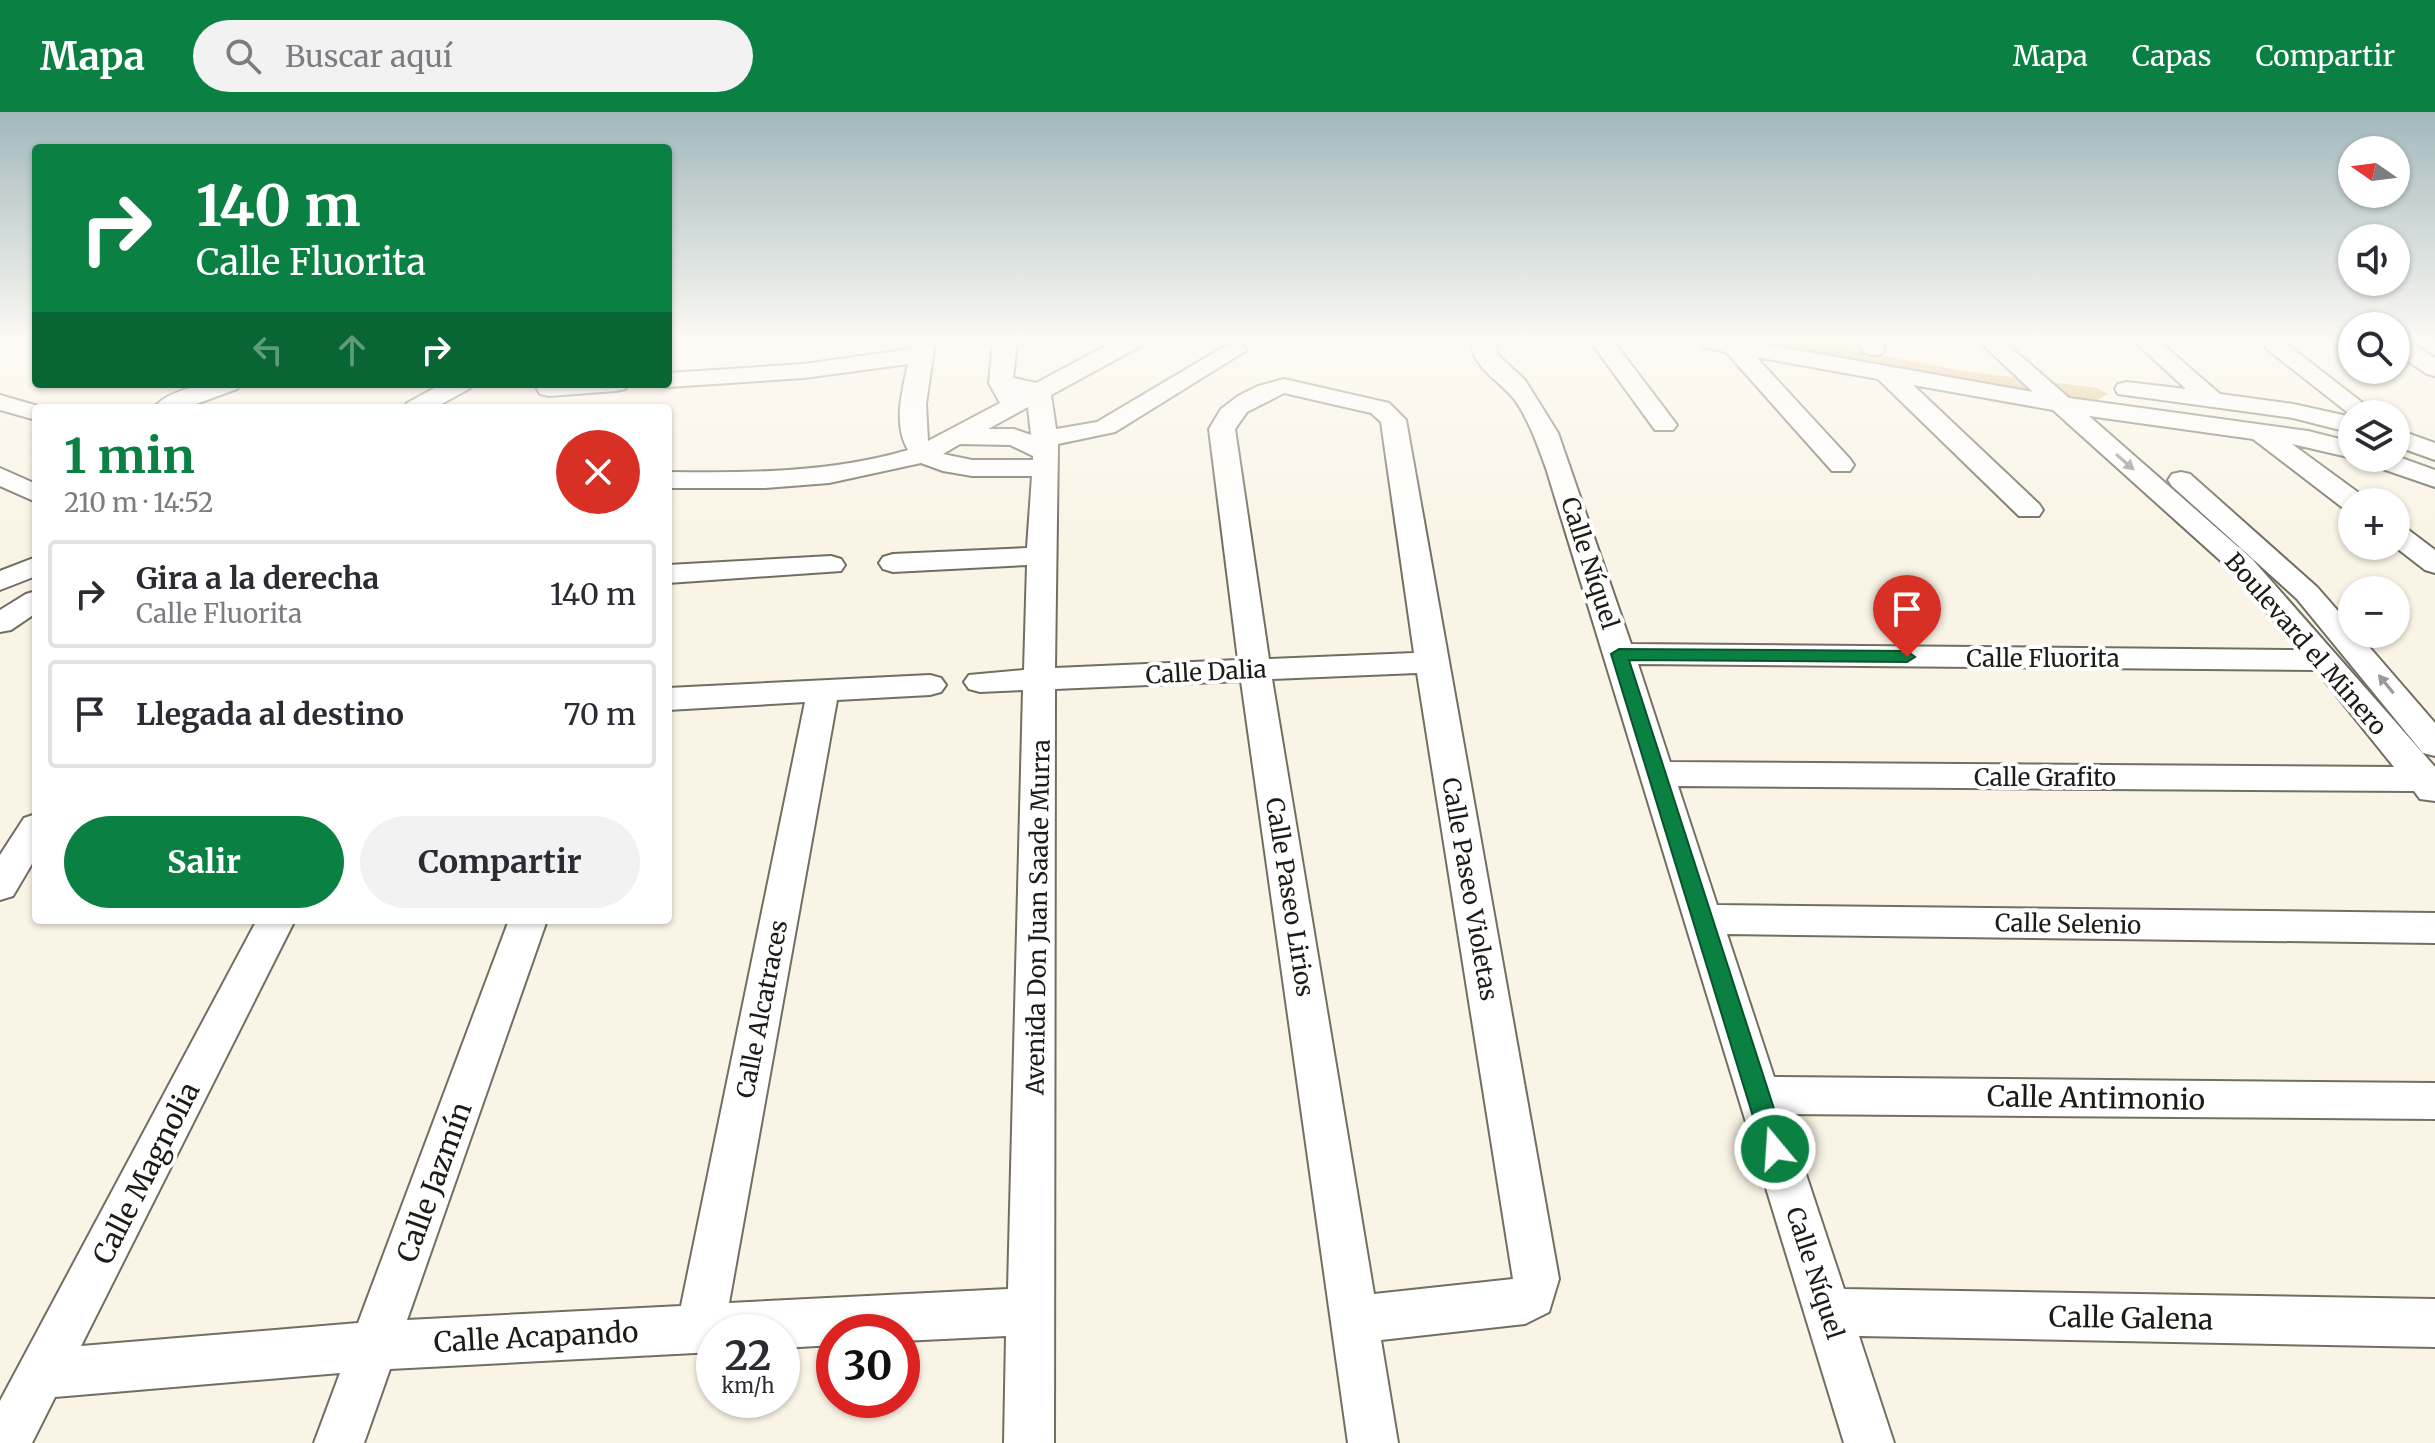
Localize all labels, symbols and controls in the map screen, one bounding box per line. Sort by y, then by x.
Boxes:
search box [193,20,753,92]
text: Mapa [40,33,145,80]
icon: search [221,34,265,78]
text: Buscar aquí [285,37,453,75]
text: Mapa [2013,38,2088,74]
text: Capas [2132,38,2211,74]
text: Compartir [2255,38,2395,74]
north arrow [2338,136,2410,208]
map controls [2338,136,2410,648]
text: 140 m [196,171,361,241]
icon: right [64,176,168,280]
button: sound [2338,224,2410,296]
text: Calle Fluorita [196,240,426,285]
button: search [2338,312,2410,384]
icon: left [246,328,290,372]
icon: ahead [330,328,374,372]
icon: right [414,328,458,372]
button: layers [2338,400,2410,472]
text: 1 min [64,426,195,486]
button: close [556,430,640,514]
one-way arrow [2116,452,2135,470]
text: 210 m · 14:52 [64,486,214,519]
button: + [2338,488,2410,560]
street label: Calle Níquel [1554,493,1626,633]
street label: Boulevard el Minero [2218,546,2394,742]
text: Gira a la derecha [136,559,379,597]
icon: right [68,572,112,616]
text: 140 m [550,575,636,613]
pin [1873,575,1941,657]
button: − [2338,576,2410,648]
icon: arrive [1885,587,1929,631]
text: Calle Fluorita [136,597,302,630]
street label: Calle Fluorita [1966,643,2120,674]
street label: Calle Dalia [1145,653,1267,691]
one-way arrow [2378,674,2394,694]
icon: arrive [68,692,112,736]
text: Llegada al destino [136,695,404,733]
text: 70 m [563,695,636,733]
street label: Avenida Don Juan Saade Murra [1019,739,1057,1096]
street label: Calle Grafito [1974,762,2116,793]
street label: Calle Paseo Violetas [1435,775,1505,1003]
street label: Calle Paseo Lirios [1259,795,1321,999]
button: Salir [64,816,344,908]
button: Compartir [360,816,640,908]
street label: Calle Selenio [1995,907,2141,941]
street label: Calle Alcatraces [730,917,794,1101]
street label: Calle Magnolia [85,1076,207,1270]
street label: Calle Antimonio [1987,1078,2205,1118]
street label: Calle Jazmín [388,1097,480,1267]
position arrow [1733,1107,1817,1191]
street label: Calle Níquel [1779,1203,1851,1343]
street label: Calle Galena [2048,1299,2214,1337]
street label: Calle Acapando [433,1314,639,1360]
speed limit sign: 30 [816,1314,920,1418]
text: 22 [725,1331,771,1381]
text: km/h [722,1373,774,1398]

